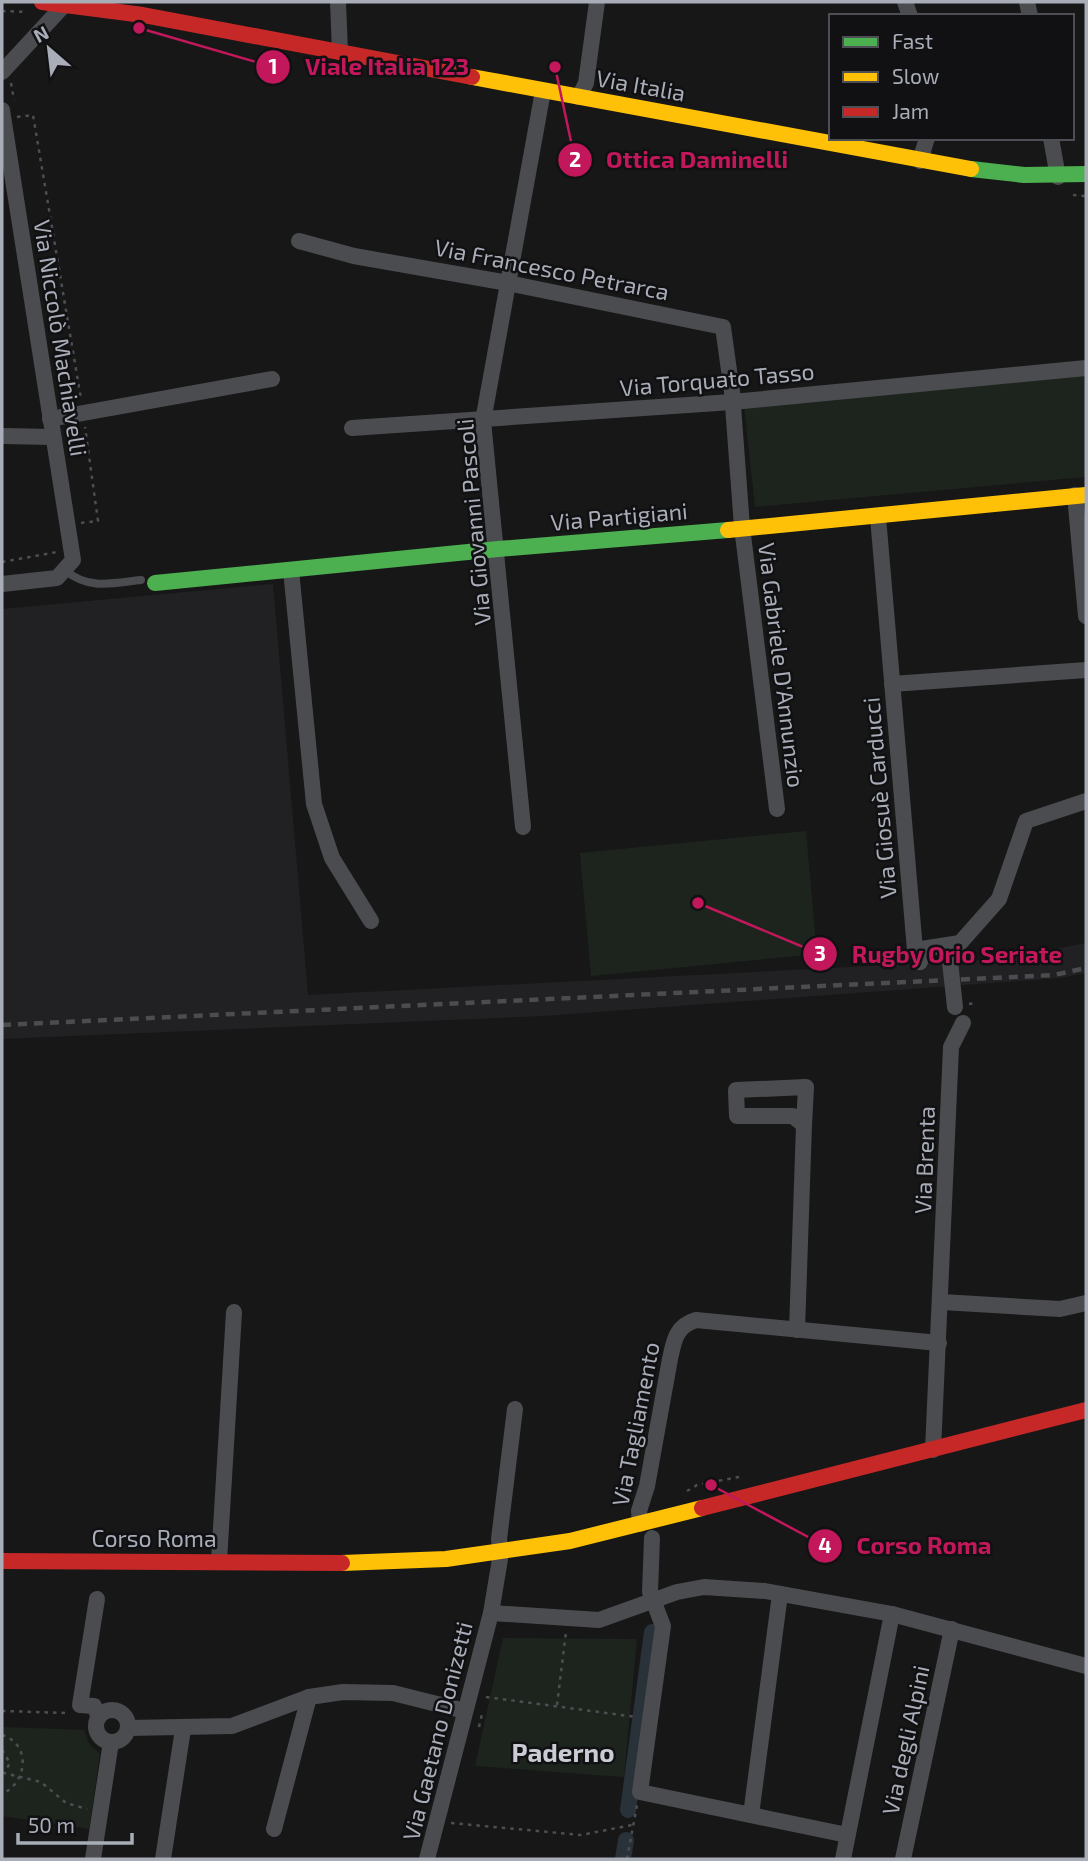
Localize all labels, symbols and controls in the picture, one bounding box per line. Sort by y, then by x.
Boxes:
north arrow [14,14,84,84]
legend [829,14,1074,140]
text: N [29,20,52,47]
text: Fast [892,28,933,53]
callout: Viale Italia 123 [256,44,483,89]
text: Viale Italia 123 [305,51,469,80]
text: 1 [268,53,278,78]
street label: Via Italia [594,63,688,107]
text: Slow [892,63,939,88]
text: Jam [892,98,929,123]
callout: Ottica Daminelli [557,137,802,182]
text: Ottica Daminelli [606,144,788,173]
text: 2 [569,146,581,171]
street label: Via Niccolò Machiavelli [28,218,94,458]
street label: Via Francesco Petrarca [432,233,672,305]
street label: Via Torquato Tasso [619,357,815,401]
street label: Via Giovanni Pascoli [450,418,496,626]
street label: Via Partigiani [549,496,689,536]
street label: Via Gabriele D'Annunzio [753,541,811,789]
street label: Via Giosuè Carducci [856,696,902,900]
callout: Rugby Orio Seriate [803,932,1077,977]
text: Rugby Orio Seriate [852,939,1062,968]
text: 3 [814,940,826,965]
street label: Via Brenta [908,1106,940,1214]
street label: Via Tagliamento [605,1340,665,1508]
callout: Corso Roma [808,1523,1006,1568]
street label: Corso Roma [91,1524,217,1552]
text: Corso Roma [857,1530,992,1559]
text: 4 [818,1532,832,1557]
street label: Via Gaetano Donizetti [396,1619,478,1843]
street label: Via degli Alpini [875,1663,935,1817]
district label: Paderno [511,1736,615,1767]
scale bar [18,1801,131,1845]
text: 50 m [28,1812,75,1837]

